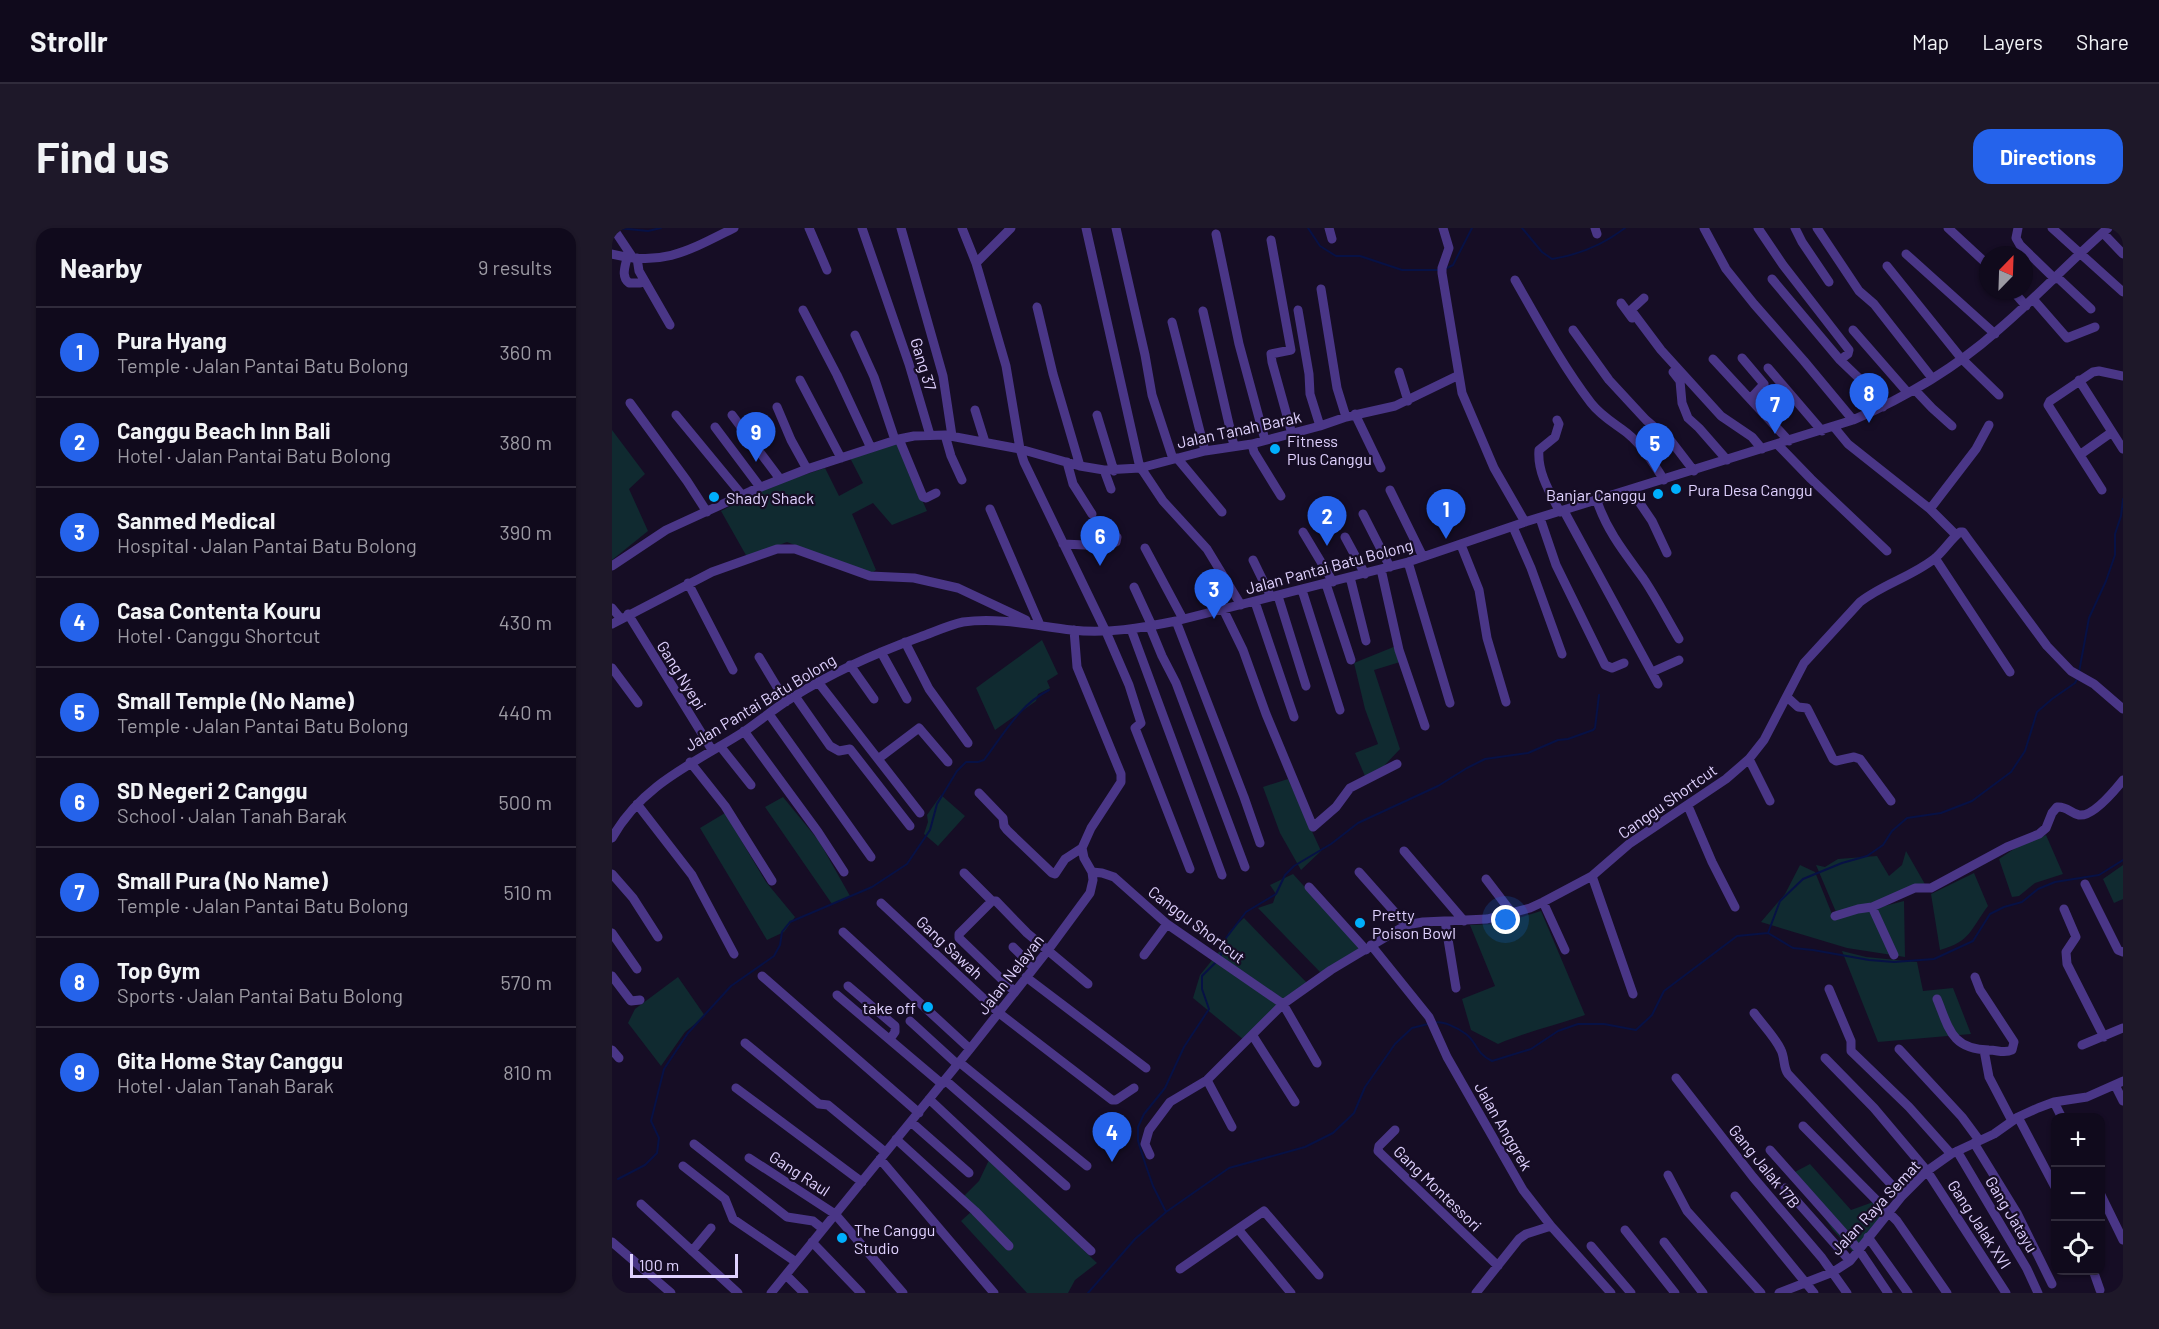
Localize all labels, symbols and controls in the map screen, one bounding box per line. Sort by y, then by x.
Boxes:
text: Strollr [30,24,108,58]
text: Map [1912,29,1949,54]
text: Layers [1982,29,2043,54]
text: Share [2076,29,2129,54]
button: Directions [1973,129,2123,184]
text: Find us [36,131,169,181]
north arrow [1979,246,2033,300]
text: Nearby [60,252,142,283]
text: 9 results [478,255,552,279]
text: Pura Hyang [117,327,227,353]
street label: Gang 37 [907,335,941,393]
text: 1 [76,340,83,364]
text: 360 m [500,340,552,364]
text: Temple · Jalan Pantai Batu Bolong [117,353,408,377]
pin: 8 [1850,374,1888,423]
pin: 7 [1756,384,1794,434]
street label: Jalan Tanah Barak [1175,407,1303,451]
pin: 9 [736,412,776,462]
text: Canggu Beach Inn Bali [117,417,331,443]
pin: 5 [1636,424,1674,473]
text: 2 [74,430,85,454]
text: 380 m [499,430,552,454]
place label: Fitness Plus Canggu [1287,431,1372,468]
marker: Fitness Plus Canggu [1268,442,1282,456]
text: Hotel · Jalan Pantai Batu Bolong [117,443,391,467]
place label: Pura Desa Canggu [1688,480,1813,499]
marker: Pura Desa Canggu [1669,482,1683,496]
place label: Banjar Canggu [1546,485,1646,504]
marker: Banjar Canggu [1651,487,1665,501]
place label: Shady Shack [726,488,814,507]
marker: Shady Shack [707,490,721,504]
pin: 1 [1426,490,1466,539]
pin: 2 [1308,496,1346,546]
text: Sanmed Medical [117,507,275,533]
pin: 6 [1080,516,1120,566]
text: 3 [74,520,85,544]
text: 390 m [499,520,552,544]
text: Hospital · Jalan Pantai Batu Bolong [117,533,417,557]
street label: Jalan Pantai Batu Bolong [1243,534,1415,598]
pin: 3 [1194,570,1234,619]
text: Casa Contenta Kouru [117,597,321,623]
text: 4 [73,610,86,634]
text: 430 m [499,610,552,634]
text: Hotel · Canggu Shortcut [117,623,321,647]
street label: Gang Nyepi [653,637,711,713]
street label: Jalan Pantai Batu Bolong [681,649,839,755]
text: Small Temple (No Name) [117,687,354,713]
text: 5 [74,700,85,724]
text: 440 m [498,700,552,724]
text: Temple · Jalan Pantai Batu Bolong [117,713,408,737]
street label: Canggu Shortcut [1614,760,1720,842]
text: SD Negeri 2 Canggu [117,777,308,803]
text: 6 [74,790,85,814]
text: 500 m [499,790,552,814]
text: School · Jalan Tanah Barak [117,803,347,827]
text: Small Pura (No Name) [117,867,328,893]
text: 7 [75,880,84,904]
text: 510 m [503,880,552,904]
street label: Canggu Shortcut [1145,881,1249,967]
text: Temple · Jalan Pantai Batu Bolong [117,893,408,917]
place label: Pretty Poison Bowl [1372,905,1456,942]
your location [1491,905,1520,934]
street label: Gang Sawah [913,911,987,983]
marker: Pretty Poison Bowl [1353,916,1367,930]
street label: Jalan Nelayan [973,930,1047,1018]
text: Top Gym [117,957,200,983]
text: 8 [74,970,85,994]
text: 570 m [500,970,552,994]
text: Sports · Jalan Pantai Batu Bolong [117,983,403,1007]
place label: take off [863,998,916,1017]
marker: take off [921,1000,935,1014]
text: Gita Home Stay Canggu [117,1047,343,1073]
text: 9 [74,1060,85,1084]
text: 810 m [503,1060,552,1084]
text: Hotel · Jalan Tanah Barak [117,1073,334,1097]
street label: Jalan Anggrek [1471,1078,1537,1174]
pin: 4 [1092,1112,1132,1162]
map controls [2051,1113,2105,1275]
button: + [2051,1113,2105,1167]
street label: Gang Jalak 17B [1726,1120,1804,1212]
street label: Gang Montessori [1390,1141,1486,1235]
street label: Gang Raul [766,1146,834,1200]
street label: Jalan Raya Semat [1826,1156,1924,1258]
button: − [2051,1167,2105,1221]
street label: Gang Jatayu [1982,1172,2042,1256]
street label: Gang Jalak XVI [1944,1176,2016,1272]
place label: The Canggu Studio [854,1220,935,1257]
button: locate [2051,1221,2105,1275]
marker: The Canggu Studio [835,1231,849,1245]
scale bar [630,1251,738,1278]
text: 100 m [639,1255,679,1274]

